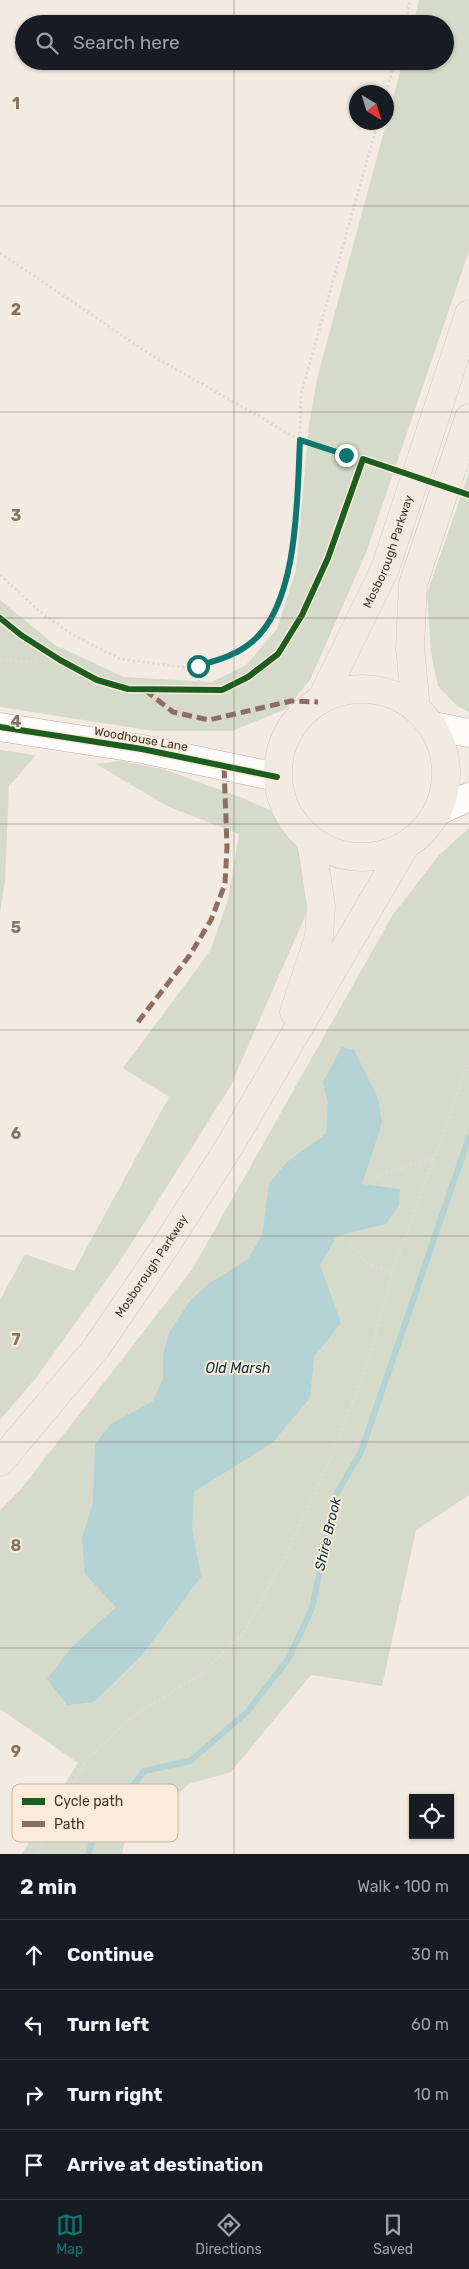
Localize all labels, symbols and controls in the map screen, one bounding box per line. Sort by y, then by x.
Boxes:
search box [15,15,454,70]
icon: search [33,29,61,57]
text: Search here [73,31,180,54]
north arrow [349,85,394,130]
text: 1 [12,94,20,113]
text: 2 [11,300,21,319]
route end [335,444,358,467]
street label: Mosborough Parkway [360,493,416,610]
text: 3 [11,506,21,525]
route start [187,655,210,678]
text: 4 [11,712,22,731]
street label: Woodhouse Lane [93,724,189,754]
text: 5 [11,918,21,937]
text: 6 [11,1124,21,1143]
street label: Mosborough Parkway [112,1212,191,1320]
text: 7 [11,1330,21,1349]
water label: Old Marsh [205,1360,271,1377]
water label: Shire Brook [311,1495,345,1572]
text: 8 [11,1536,22,1555]
text: 9 [11,1742,21,1761]
legend [12,1784,178,1842]
text: Cycle path [54,1793,123,1810]
map controls [409,1794,454,1839]
button: locate [409,1794,454,1839]
text: Path [54,1816,85,1833]
text: 2 min [20,1874,77,1899]
text: Walk · 100 m [357,1877,449,1896]
icon: ahead [20,1941,48,1969]
text: Continue [67,1943,154,1966]
text: 30 m [411,1945,449,1964]
icon: left [20,2011,48,2039]
text: Turn left [67,2013,149,2036]
text: 60 m [411,2015,449,2034]
icon: right [20,2081,48,2109]
text: Turn right [67,2083,162,2106]
text: 10 m [414,2085,449,2104]
icon: arrive [20,2151,48,2179]
text: Arrive at destination [67,2153,263,2176]
tab: Map [56,2211,84,2258]
tab: Directions [195,2211,262,2258]
tab: Saved [373,2211,413,2258]

